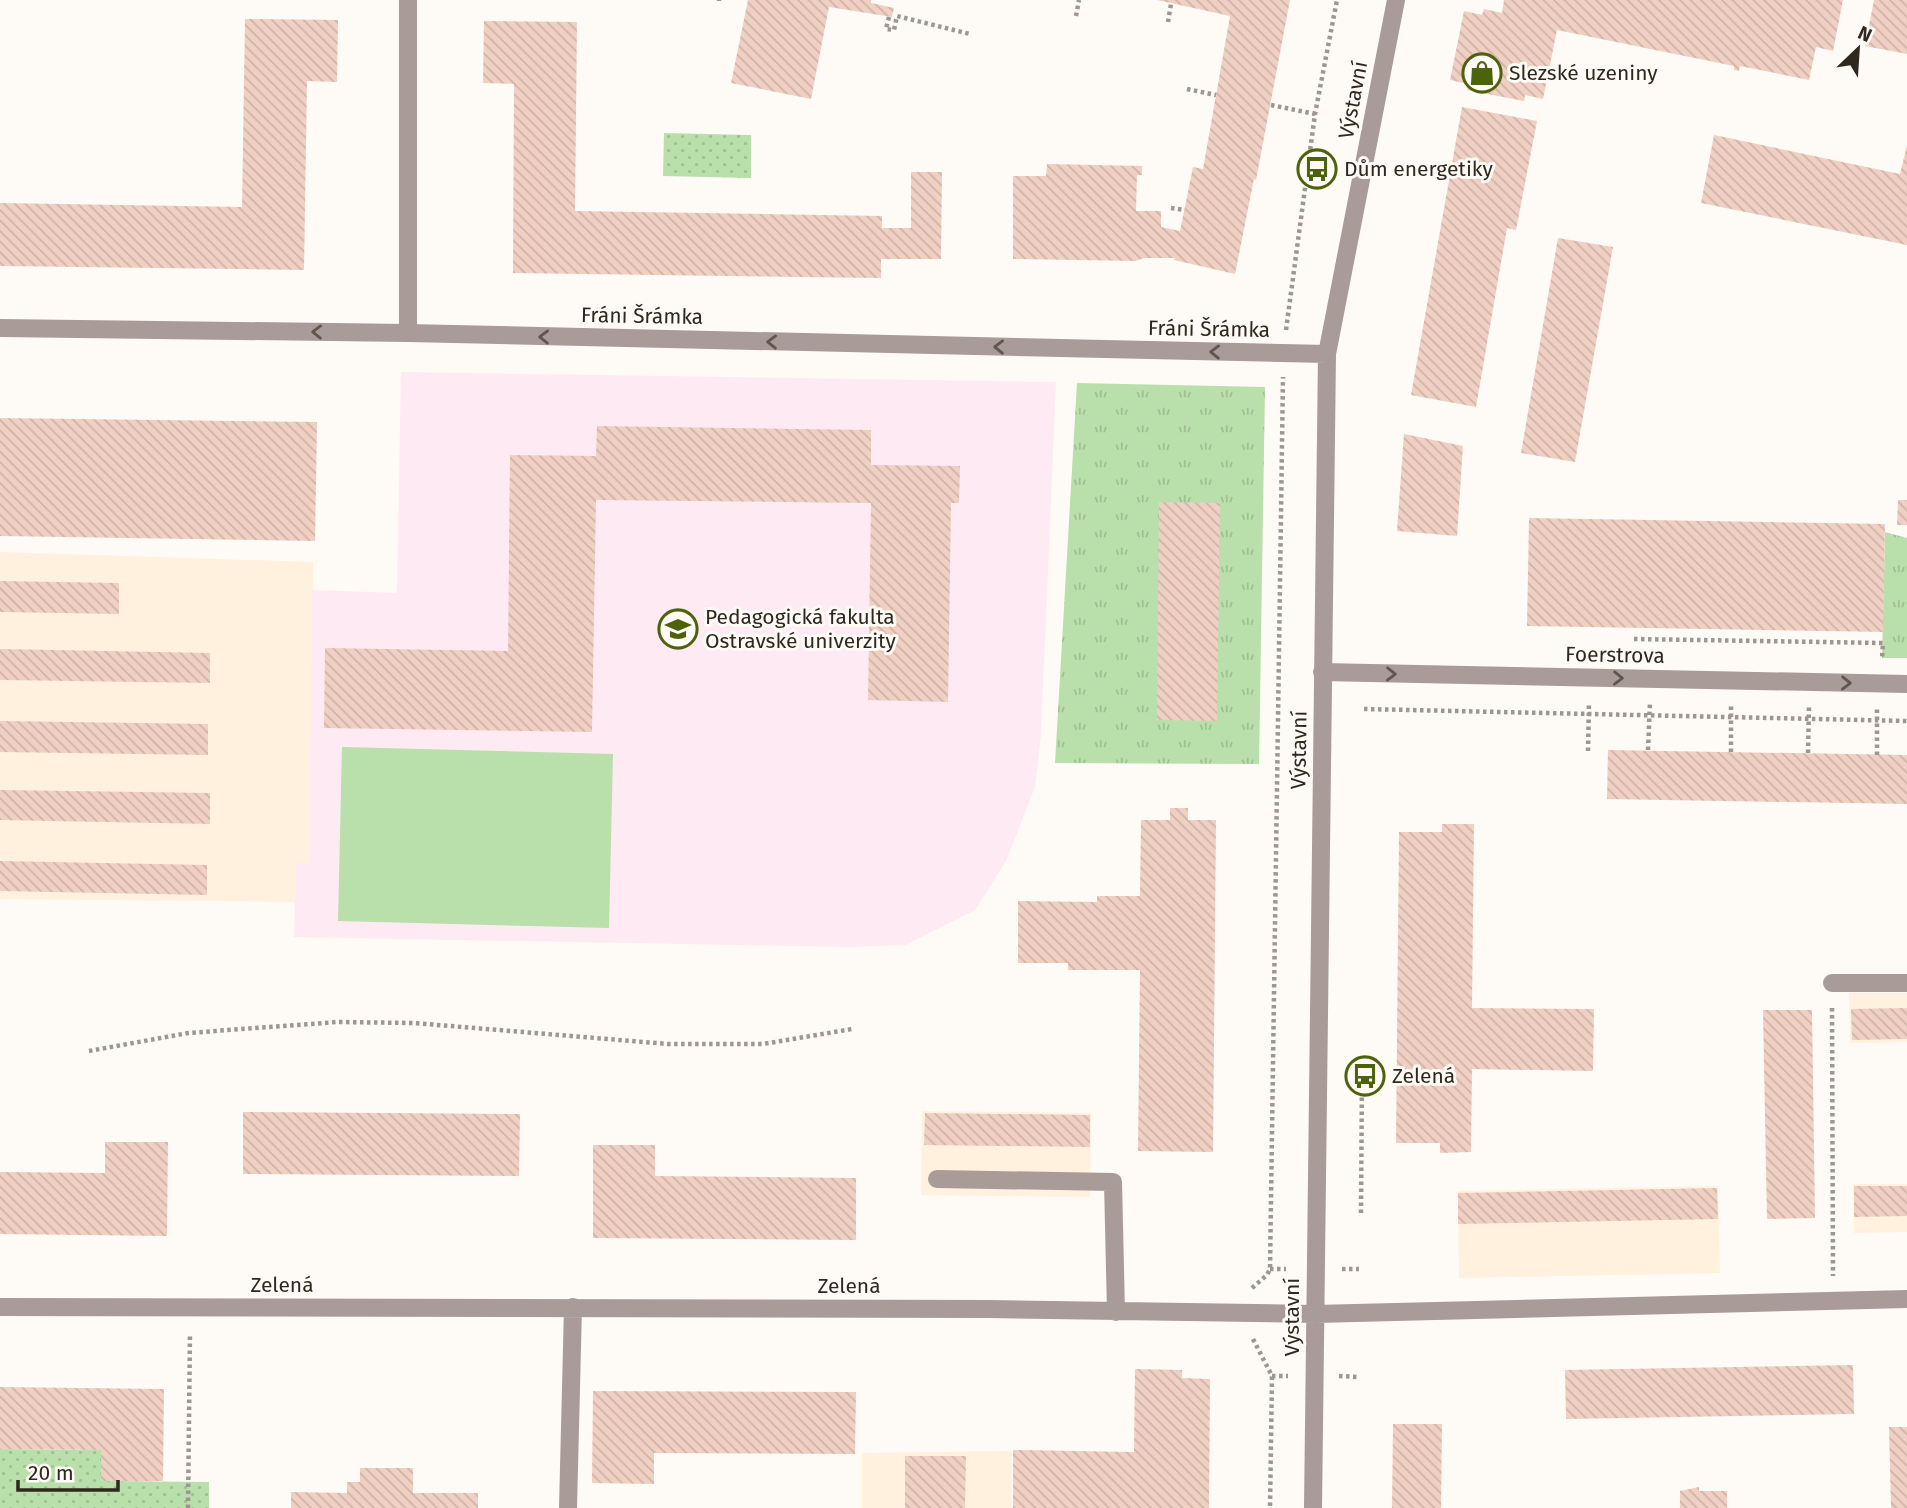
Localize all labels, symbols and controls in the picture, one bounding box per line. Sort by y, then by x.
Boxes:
north arrow [1823,14,1893,84]
text: N [1854,21,1876,47]
shop icon: Slezské uzeniny [1461,52,1503,94]
street label: Výstavní [1333,59,1373,141]
place label: Slezské uzeniny [1509,60,1658,86]
bus stop icon: Dům energetiky [1296,148,1338,190]
place label: Dům energetiky [1344,156,1494,182]
street label: Fráni Šrámka [581,302,703,330]
street label: Fráni Šrámka [1148,315,1270,343]
one-way arrow [311,324,322,340]
one-way arrow [539,329,550,344]
one-way arrow [766,334,777,349]
one-way arrow [994,339,1004,355]
one-way arrow [1209,344,1220,359]
place label: Pedagogická fakulta Ostravské univerzity [705,604,897,654]
school or university icon: Pedagogická fakulta Ostravské univerzity [657,608,699,650]
street label: Foerstrova [1565,641,1665,669]
one-way arrow [1385,666,1396,681]
one-way arrow [1613,671,1624,686]
one-way arrow [1841,675,1851,691]
street label: Výstavní [1285,710,1313,790]
bus stop icon: Zelená [1344,1055,1386,1097]
place label: Zelená [1392,1063,1455,1089]
street label: Zelená [250,1272,314,1298]
street label: Zelená [817,1273,881,1299]
street label: Výstavní [1279,1278,1305,1356]
scale bar [18,1448,117,1492]
text: 20 m [28,1460,74,1486]

